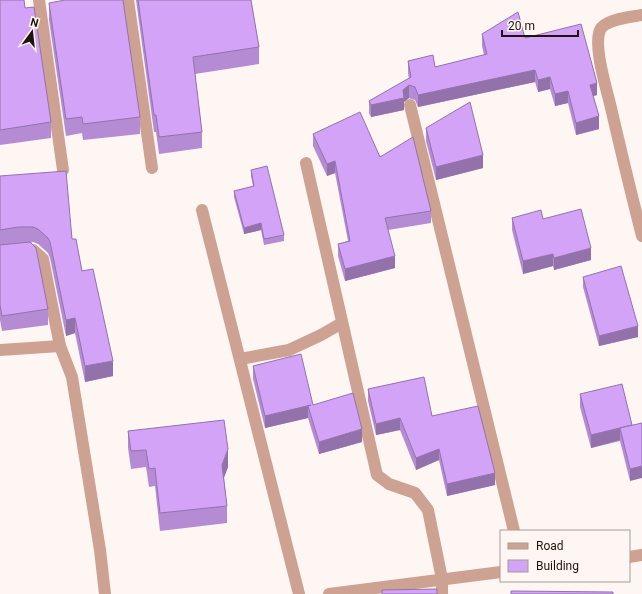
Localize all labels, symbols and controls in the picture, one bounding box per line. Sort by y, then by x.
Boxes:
north arrow [12,12,52,52]
scale bar [502,12,578,38]
text: N [29,16,40,30]
text: 20 m [508,19,535,33]
legend [500,530,630,582]
text: Road [536,539,564,553]
text: Building [536,559,579,573]

